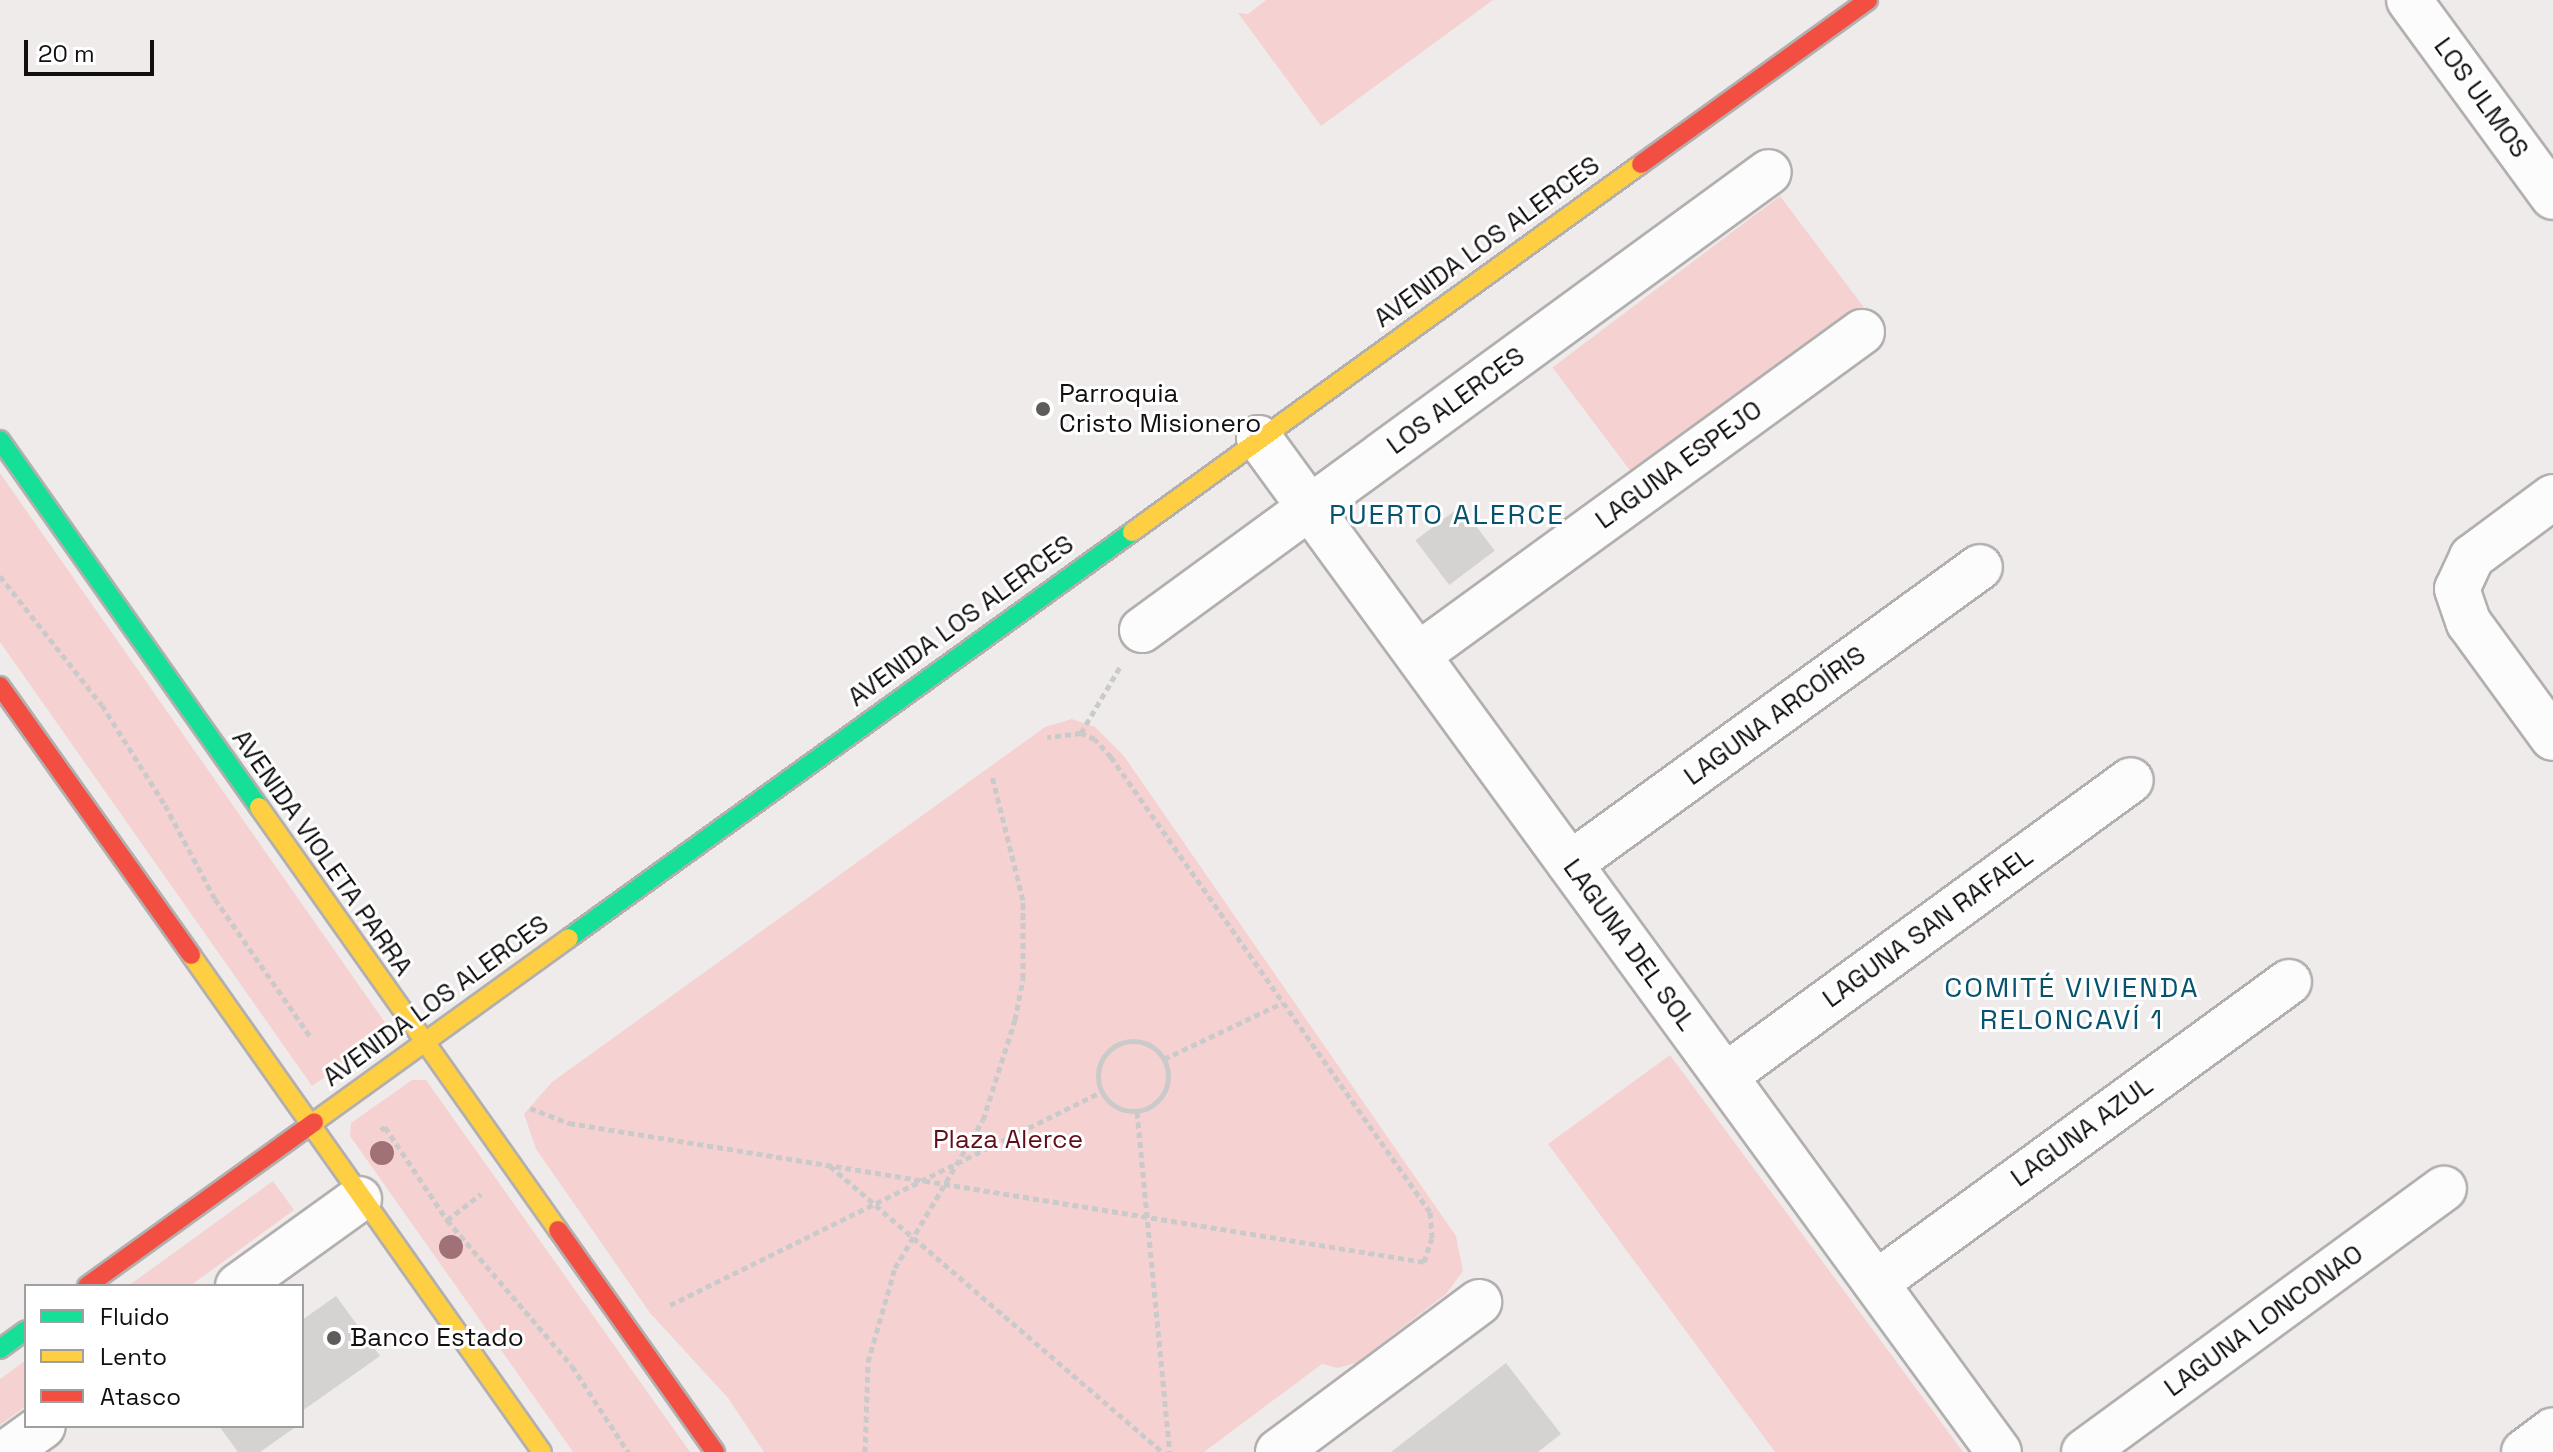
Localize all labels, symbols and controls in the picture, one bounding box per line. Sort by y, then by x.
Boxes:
scale bar [28,24,158,74]
street label: LOS ULMOS [2427,32,2535,164]
text: 20 m [38,38,95,69]
street label: AVENIDA LOS ALERCES [1368,149,1606,335]
street label: LOS ALERCES [1381,341,1531,461]
place label: Parroquia Cristo Misionero [1059,378,1261,440]
street label: LAGUNA ESPEJO [1590,394,1768,536]
marker: Parroquia Cristo Misionero [1034,400,1052,418]
district label: PUERTO ALERCE [1329,497,1565,531]
street label: AVENIDA LOS ALERCES [842,528,1080,714]
street label: LAGUNA ARCOÍRIS [1678,640,1872,792]
street label: AVENIDA VIOLETA PARRA [225,724,419,982]
street label: LAGUNA SAN RAFAEL [1817,841,2039,1015]
street label: LAGUNA DEL SOL [1556,853,1702,1037]
street label: AVENIDA LOS ALERCES [317,908,555,1094]
district label: COMITÉ VIVIENDA RELONCAVÍ 1 [1944,970,2200,1036]
street label: LAGUNA AZUL [2005,1070,2159,1194]
park label: Plaza Alerce [933,1124,1083,1156]
street label: LAGUNA LONCONAO [2158,1238,2370,1404]
legend [24,1284,304,1428]
text: Fluido [100,1301,170,1332]
place label: Banco Estado [350,1322,524,1354]
marker: Banco Estado [325,1329,343,1347]
text: Lento [100,1341,167,1372]
text: Atasco [100,1381,181,1412]

